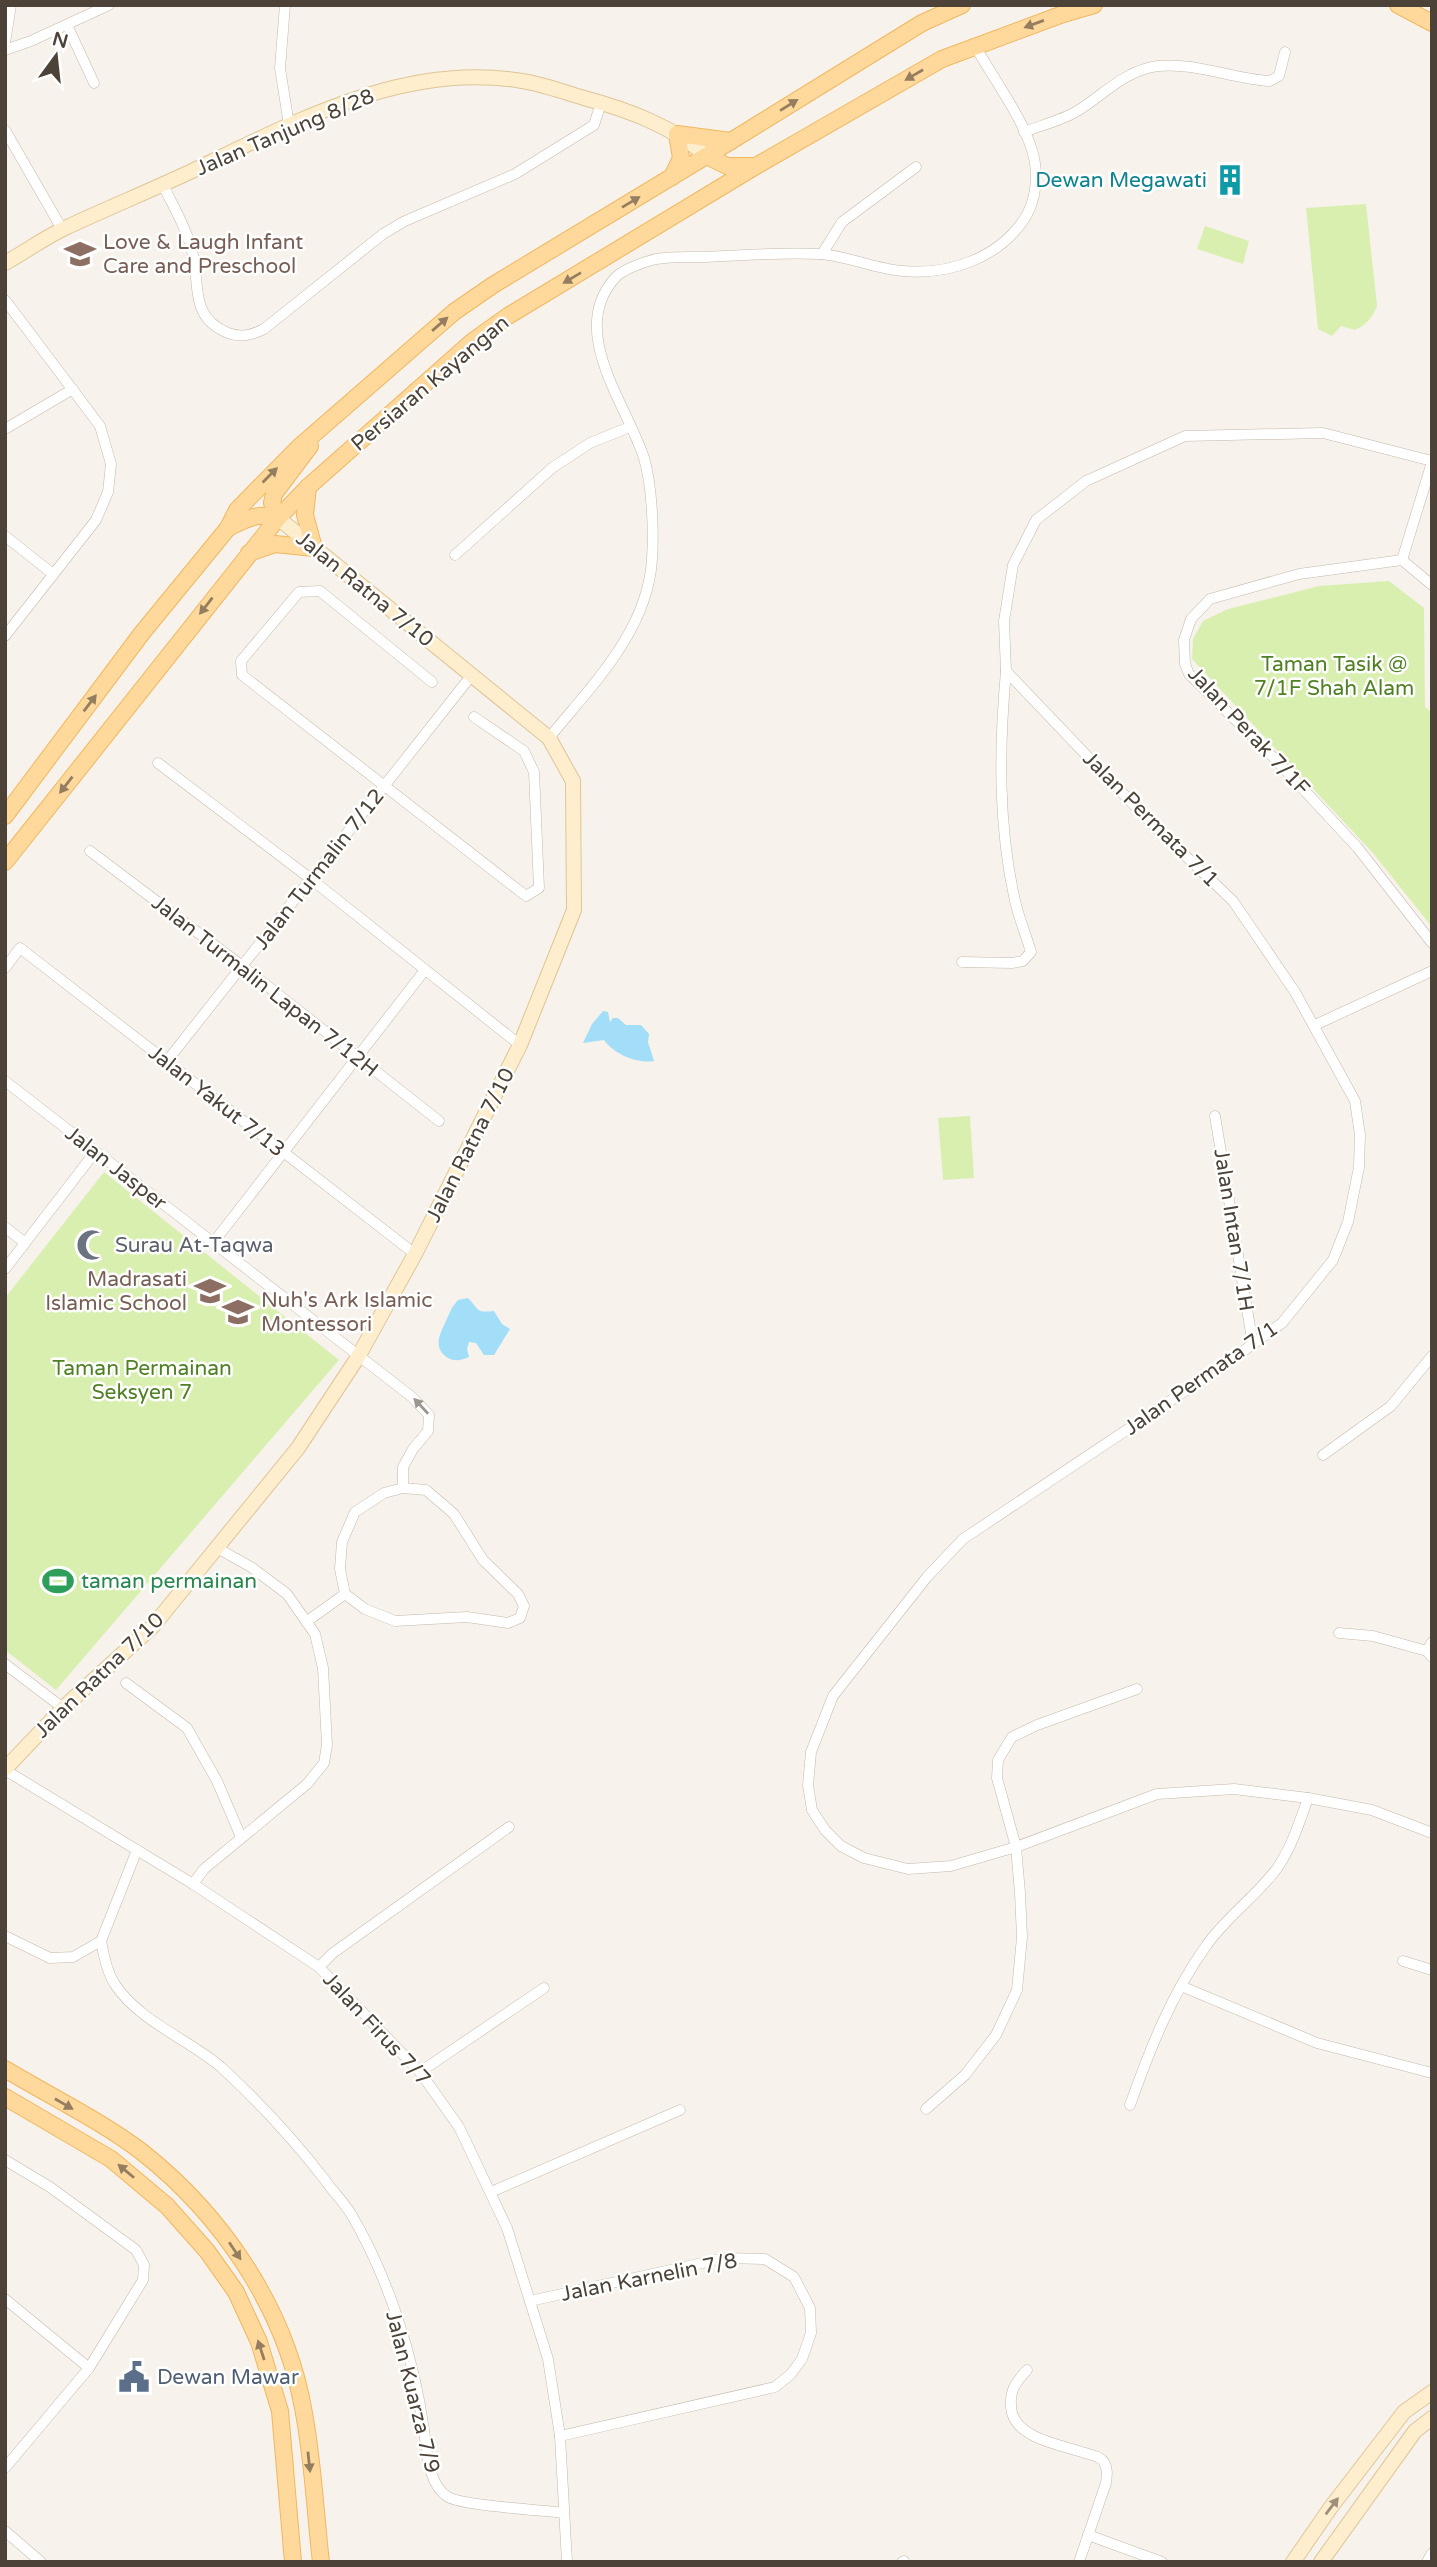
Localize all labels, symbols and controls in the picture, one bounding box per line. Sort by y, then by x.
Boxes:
one-way arrow [1023,19,1044,30]
north arrow [21,21,91,91]
text: N [50,28,70,53]
one-way arrow [904,69,923,81]
street label: Jalan Tanjung 8/28 [192,84,378,181]
one-way arrow [780,99,799,112]
building icon: Dewan Megawati [1213,163,1247,197]
place label: Dewan Megawati [1035,168,1207,193]
one-way arrow [622,195,641,208]
place label: Love & Laugh Infant Care and Preschool [103,230,303,279]
school or university icon: Love & Laugh Infant Care and Preschool [63,237,97,271]
one-way arrow [563,271,582,284]
street label: Persiaran Kayangan [346,310,514,457]
one-way arrow [431,316,449,332]
one-way arrow [261,467,277,484]
street label: Jalan Ratna 7/10 [291,526,438,652]
one-way arrow [199,597,214,615]
park label: Taman Tasik @ 7/1F Shah Alam [1254,652,1414,701]
street label: Jalan Perak 7/1F [1182,662,1315,801]
one-way arrow [83,693,97,712]
street label: Jalan Permata 7/1 [1078,746,1224,892]
one-way arrow [58,776,73,794]
street label: Jalan Turmalin 7/12 [249,784,390,955]
street label: Jalan Turmalin Lapan 7/12H [147,890,383,1083]
street label: Jalan Yakut 7/13 [143,1040,290,1162]
street label: Jalan Ratna 7/10 [421,1064,520,1226]
street label: Jalan Jasper [60,1121,171,1216]
street label: Jalan Intan 7/1H [1208,1147,1259,1313]
mosque icon: Surau At-Taqwa [75,1228,109,1262]
place label: Surau At-Taqwa [115,1233,273,1258]
place label: Madrasati Islamic School [45,1267,187,1316]
school or university icon: Madrasati Islamic School [193,1274,227,1308]
place label: Nuh's Ark Islamic Montessori [261,1288,432,1337]
school or university icon: Nuh's Ark Islamic Montessori [221,1295,255,1329]
street label: Jalan Permata 7/1 [1120,1316,1283,1441]
park label: Taman Permainan Seksyen 7 [52,1356,232,1405]
one-way arrow [412,1398,429,1415]
sports icon: taman permainan [41,1564,75,1598]
place label: taman permainan [81,1569,257,1594]
street label: Jalan Ratna 7/10 [30,1607,169,1743]
street label: Jalan Firus 7/7 [318,1967,436,2091]
one-way arrow [55,2098,74,2110]
one-way arrow [117,2164,135,2179]
one-way arrow [228,2241,241,2261]
street label: Jalan Karnelin 7/8 [559,2248,739,2307]
street label: Jalan Kuarza 7/9 [380,2308,445,2476]
one-way arrow [255,2339,266,2360]
public building icon: Dewan Mawar [117,2360,151,2394]
place label: Dewan Mawar [157,2365,299,2390]
one-way arrow [304,2451,315,2473]
one-way arrow [1325,2497,1339,2515]

